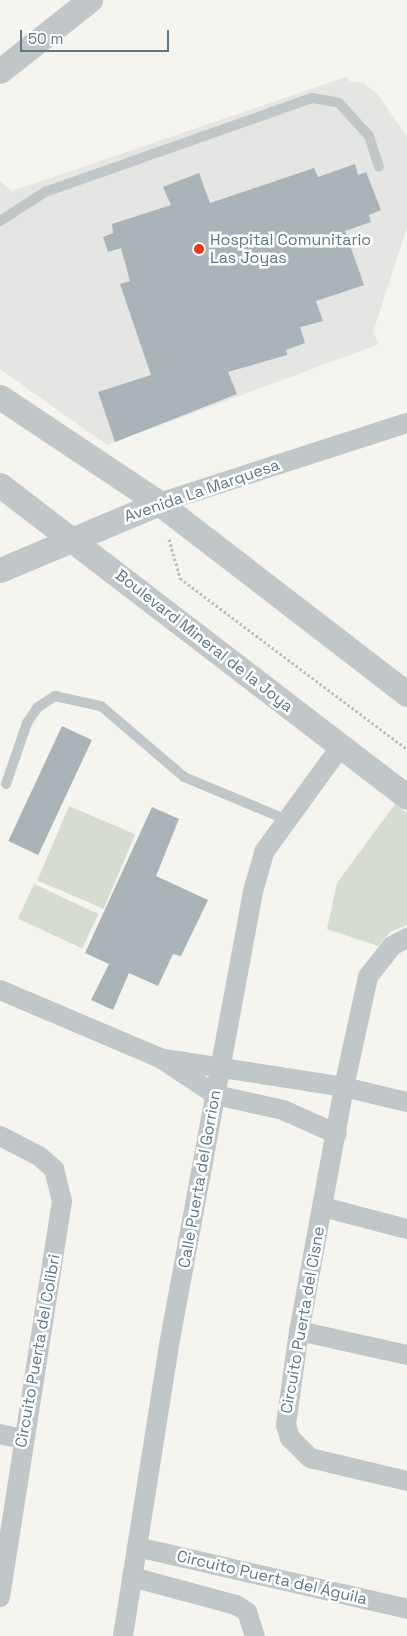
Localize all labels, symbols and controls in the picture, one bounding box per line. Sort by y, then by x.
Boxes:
scale bar [22,20,171,52]
text: 50 m [28,29,63,48]
place label: Hospital Comunitario Las Joyas [210,230,371,268]
marker: Hospital Comunitario Las Joyas [192,242,206,256]
street label: Avenida La Marquesa [122,455,282,527]
street label: Boulevard Mineral de la Joya [111,566,297,716]
street label: Calle Puerta del Gorrion [175,1089,225,1269]
street label: Circuito Puerta del Cisne [277,1225,329,1415]
street label: Circuito Puerta del Colibri [12,1253,64,1449]
street label: Circuito Puerta del Águila [175,1547,369,1609]

